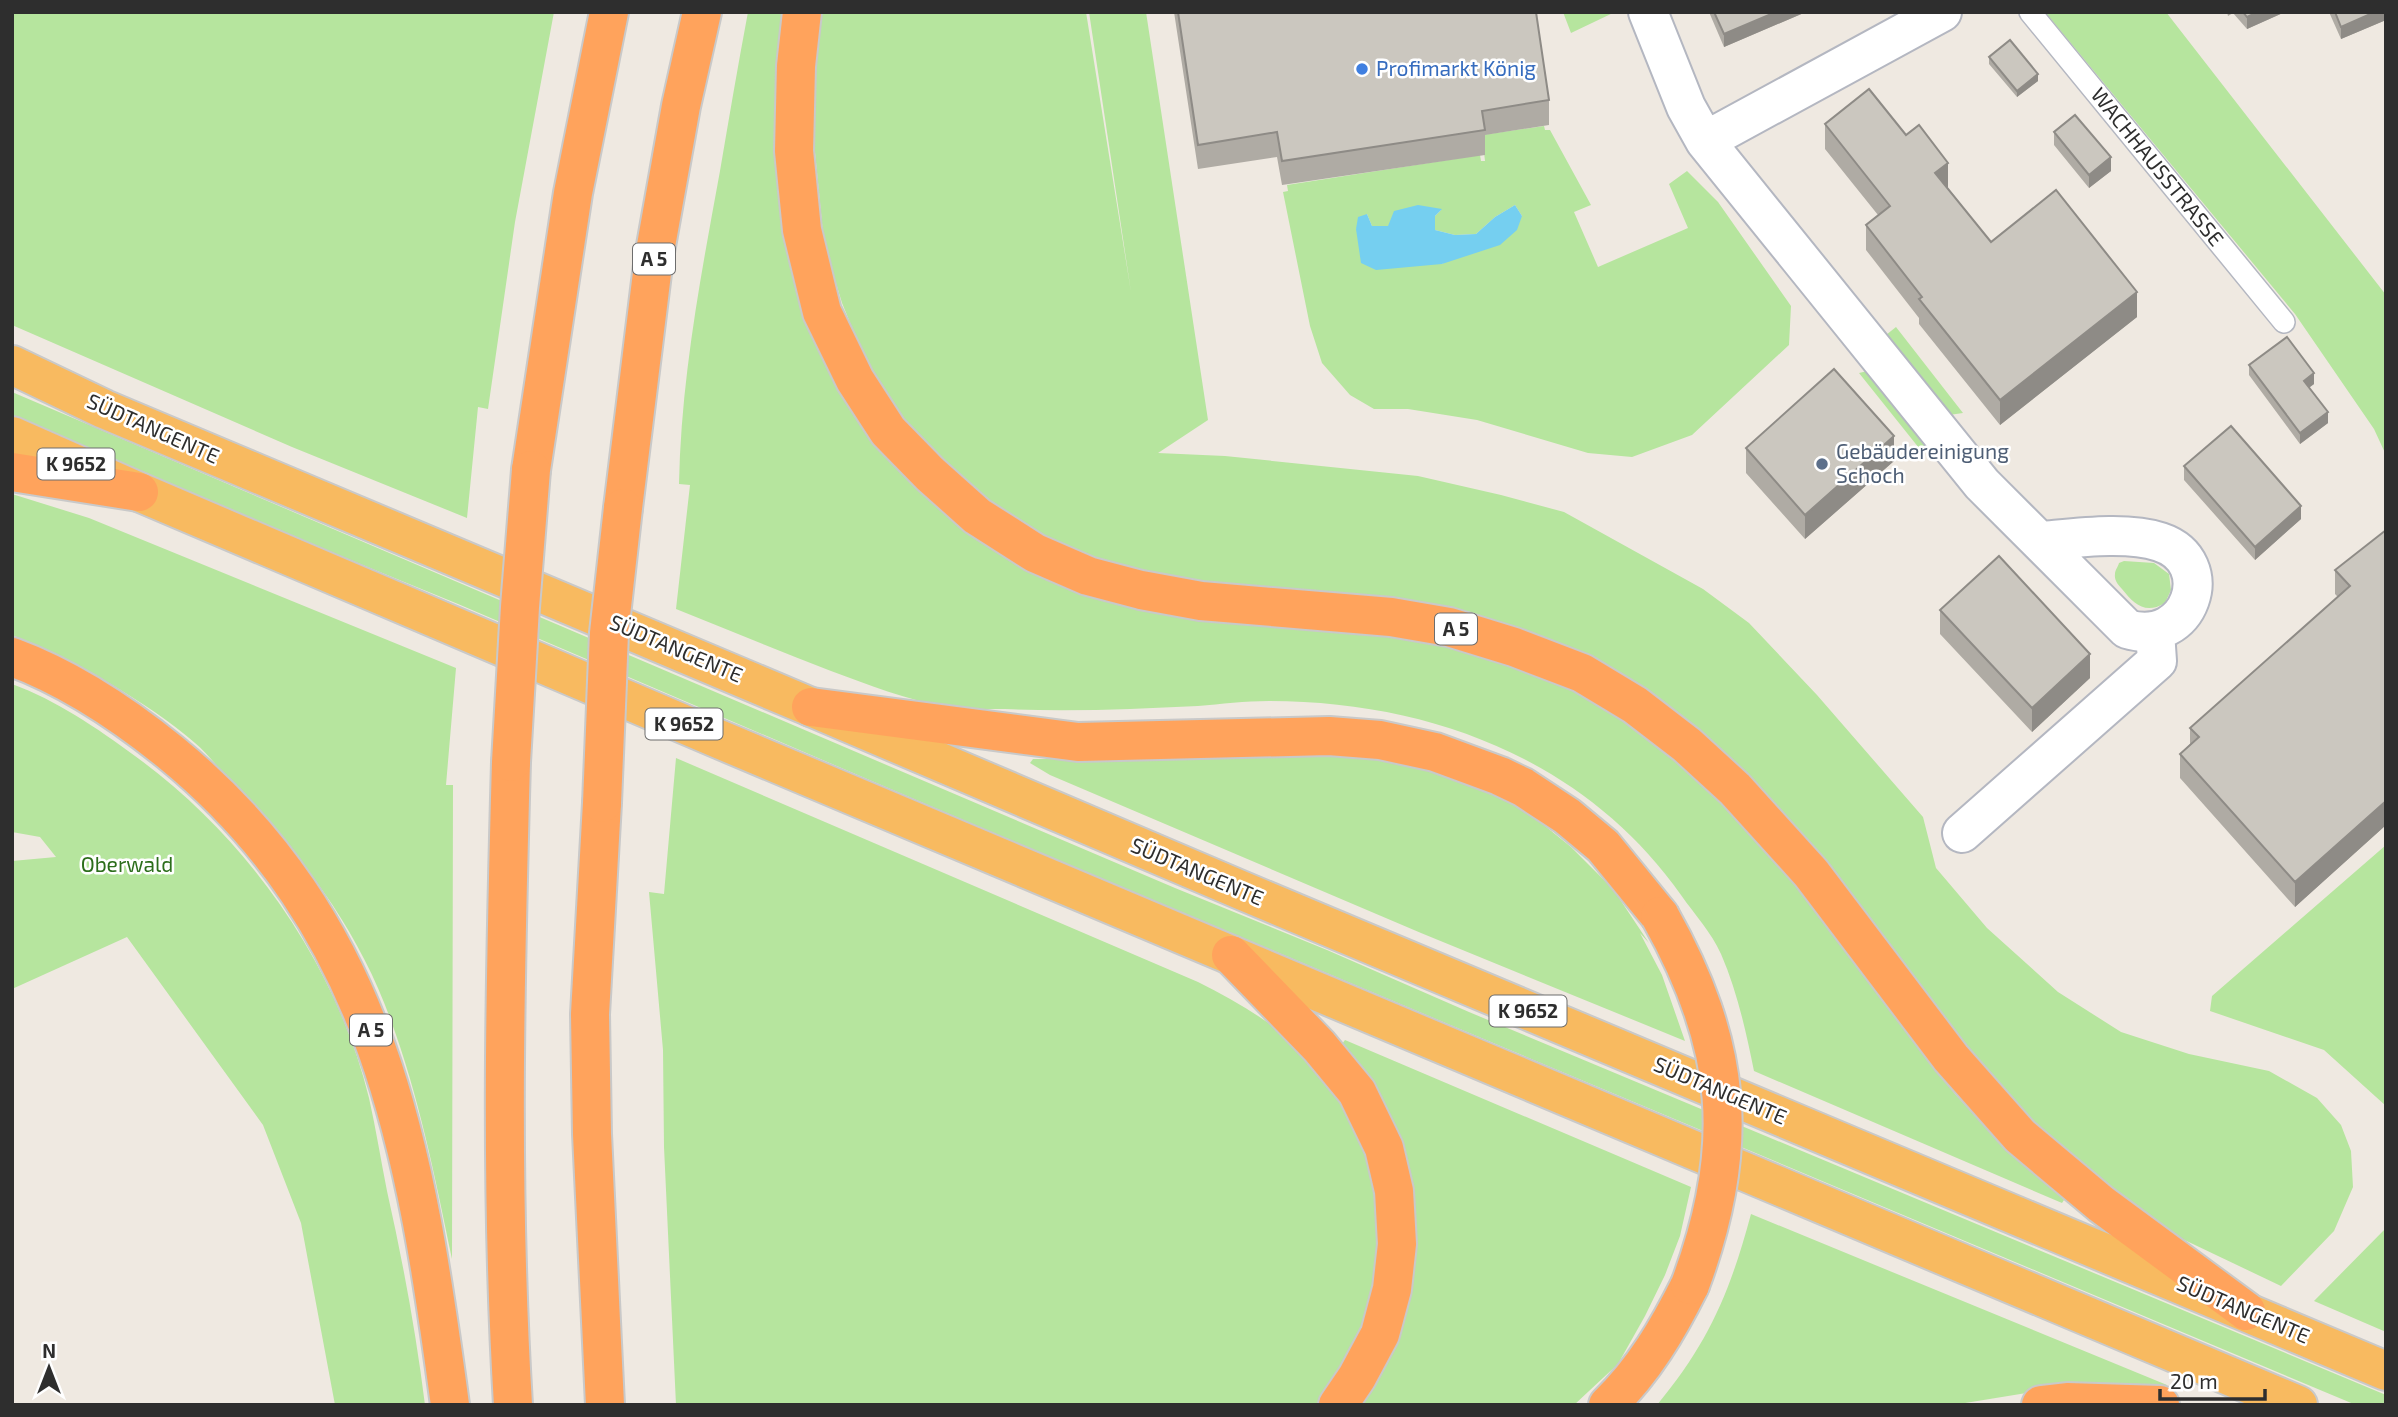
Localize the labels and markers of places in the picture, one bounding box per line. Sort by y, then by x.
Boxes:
place label: Profimarkt König [1376,55,1536,80]
marker: Profimarkt König [1354,61,1370,77]
place label: Gebäudereinigung Schoch [1836,438,2009,487]
marker: Gebäudereinigung Schoch [1814,456,1830,472]

